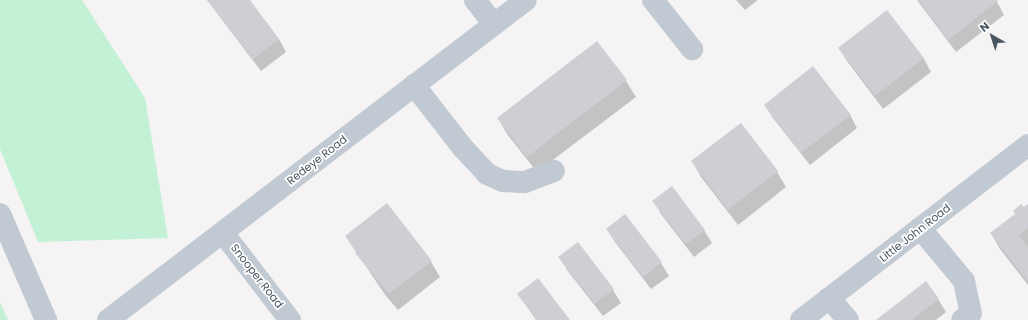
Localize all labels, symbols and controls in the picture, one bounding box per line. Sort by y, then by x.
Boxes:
north arrow [972,16,1012,56]
text: N [976,18,993,35]
street label: Redeye Road [284,133,350,187]
street label: Little John Road [877,201,953,265]
street label: Snooper Road [228,241,286,311]

